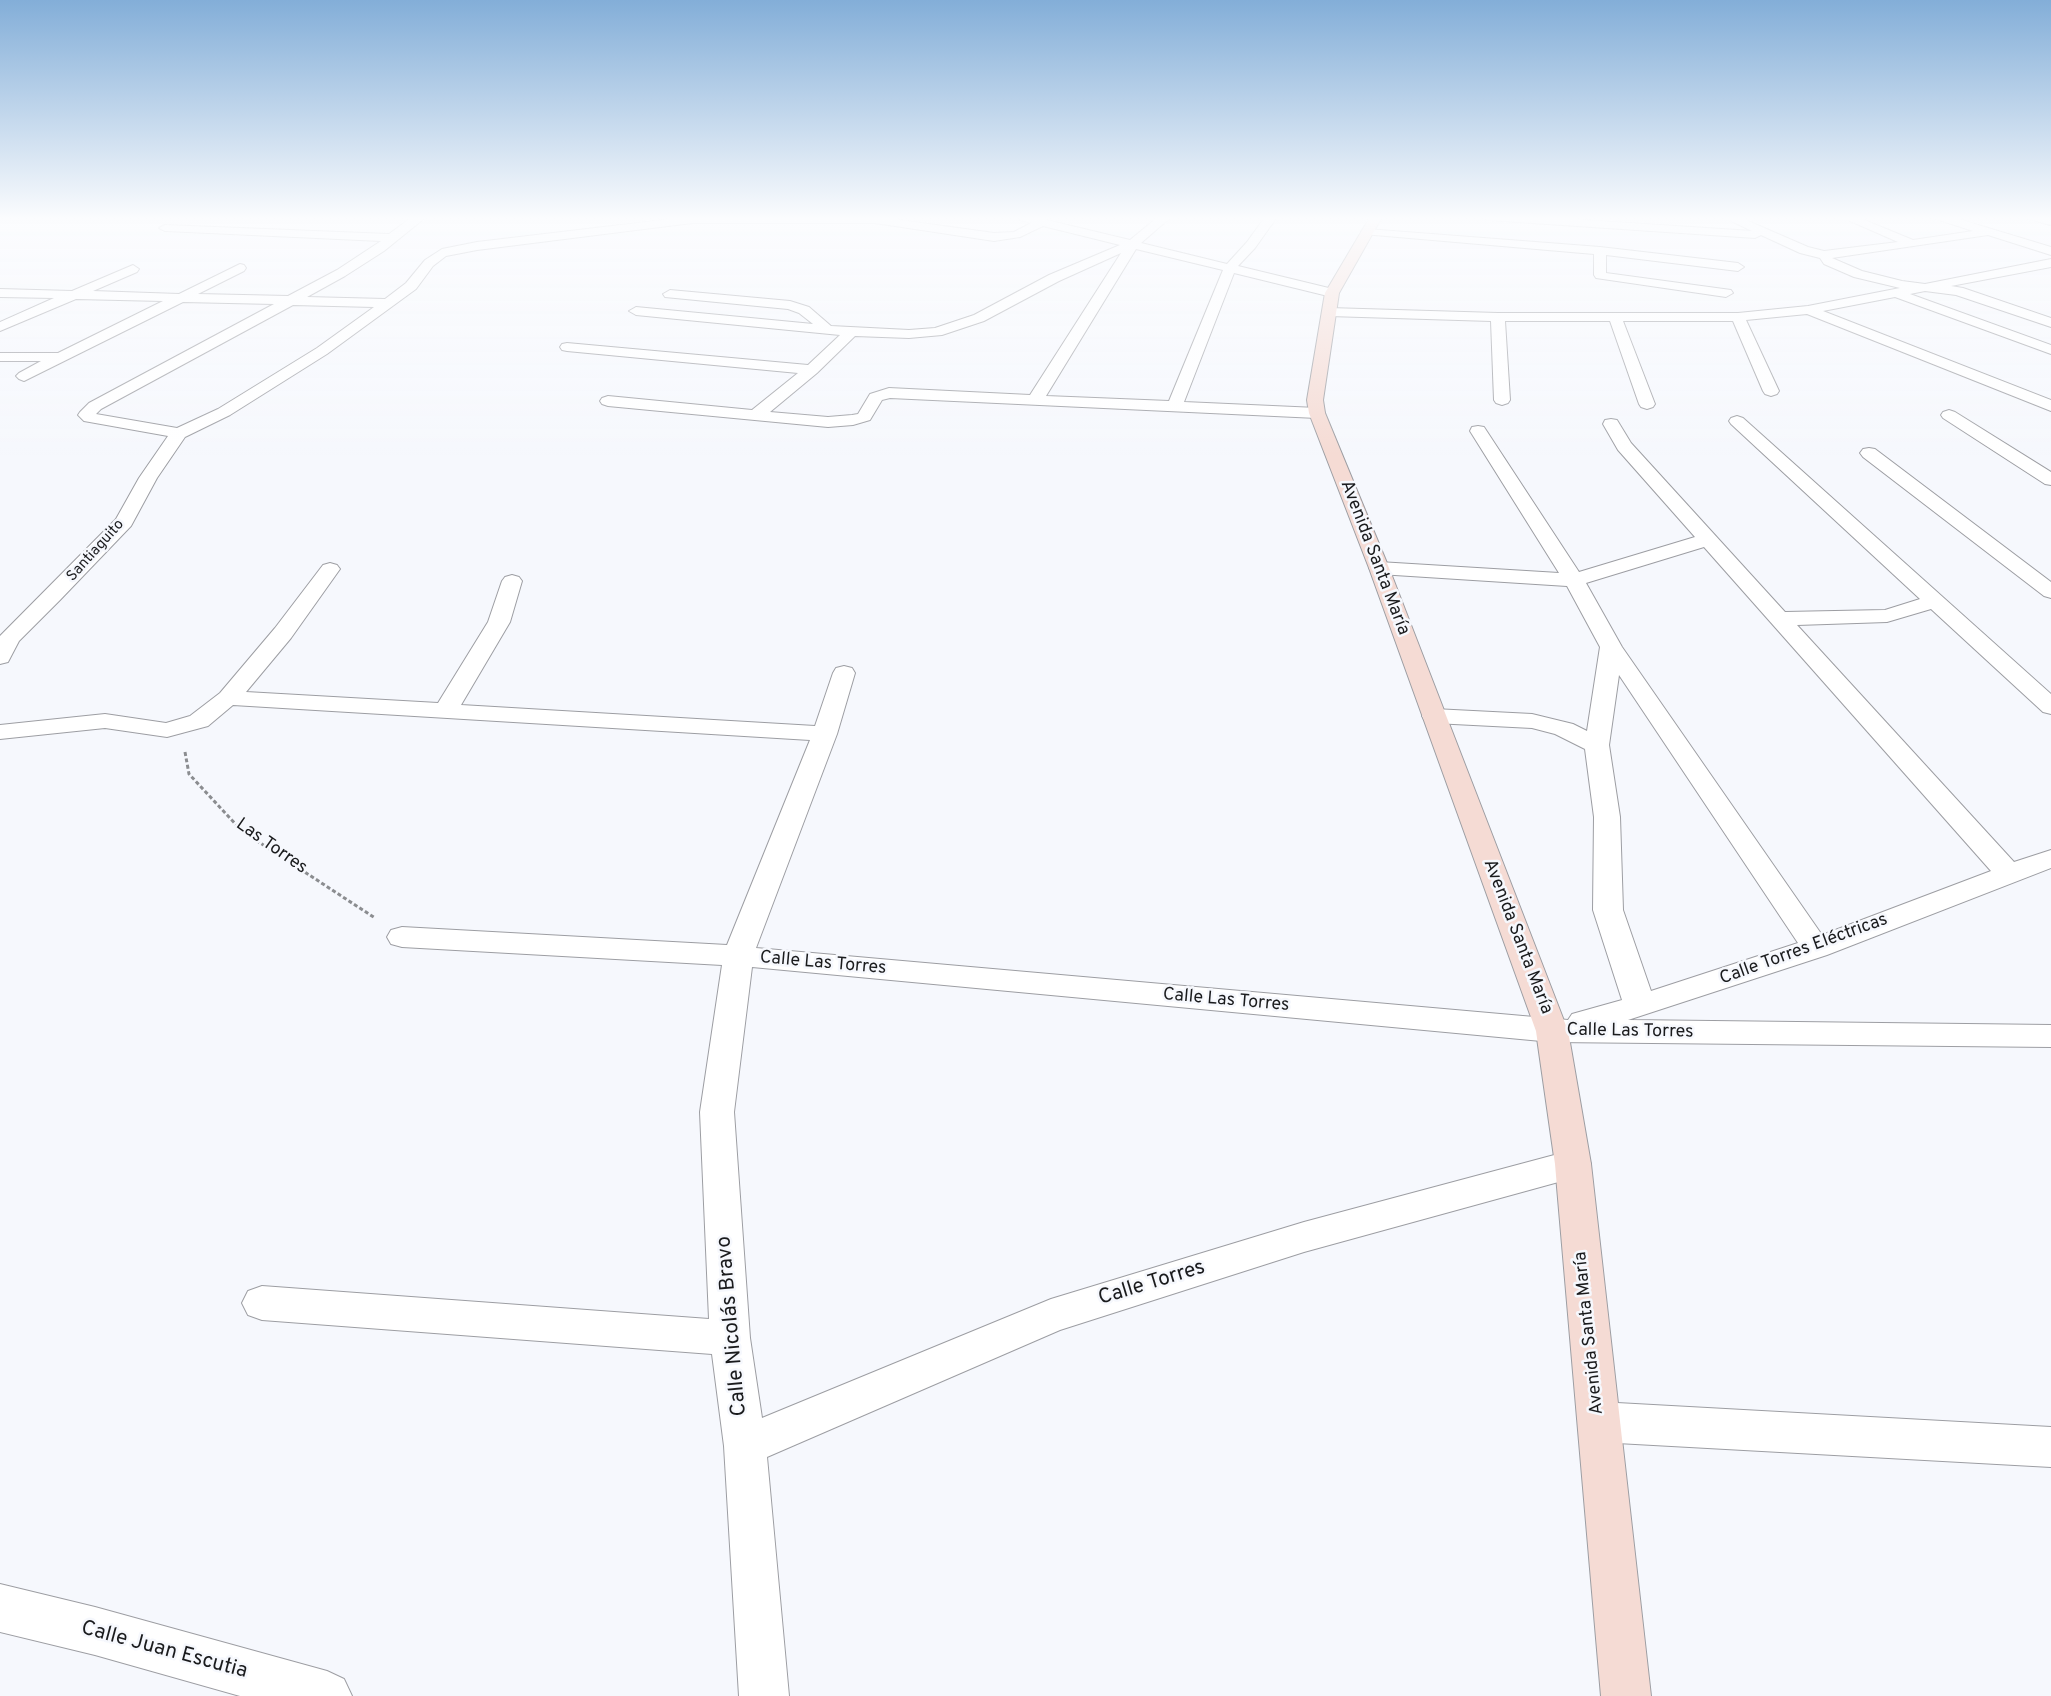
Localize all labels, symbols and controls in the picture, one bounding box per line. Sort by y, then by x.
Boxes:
street label: Avenida Santa María [1334,477,1414,639]
street label: Santiaguito [63,516,129,586]
street label: Las Torres [231,815,311,879]
street label: Avenida Santa María [1477,856,1557,1018]
street label: Calle Torres Eléctricas [1717,910,1891,990]
street label: Calle Las Torres [759,948,887,980]
street label: Calle Las Torres [1162,985,1290,1017]
street label: Calle Las Torres [1566,1020,1694,1044]
street label: Calle Nicolás Bravo [713,1235,753,1417]
street label: Avenida Santa María [1571,1250,1609,1416]
street label: Calle Torres [1095,1256,1209,1312]
street label: Calle Juan Escutia [78,1617,250,1685]

